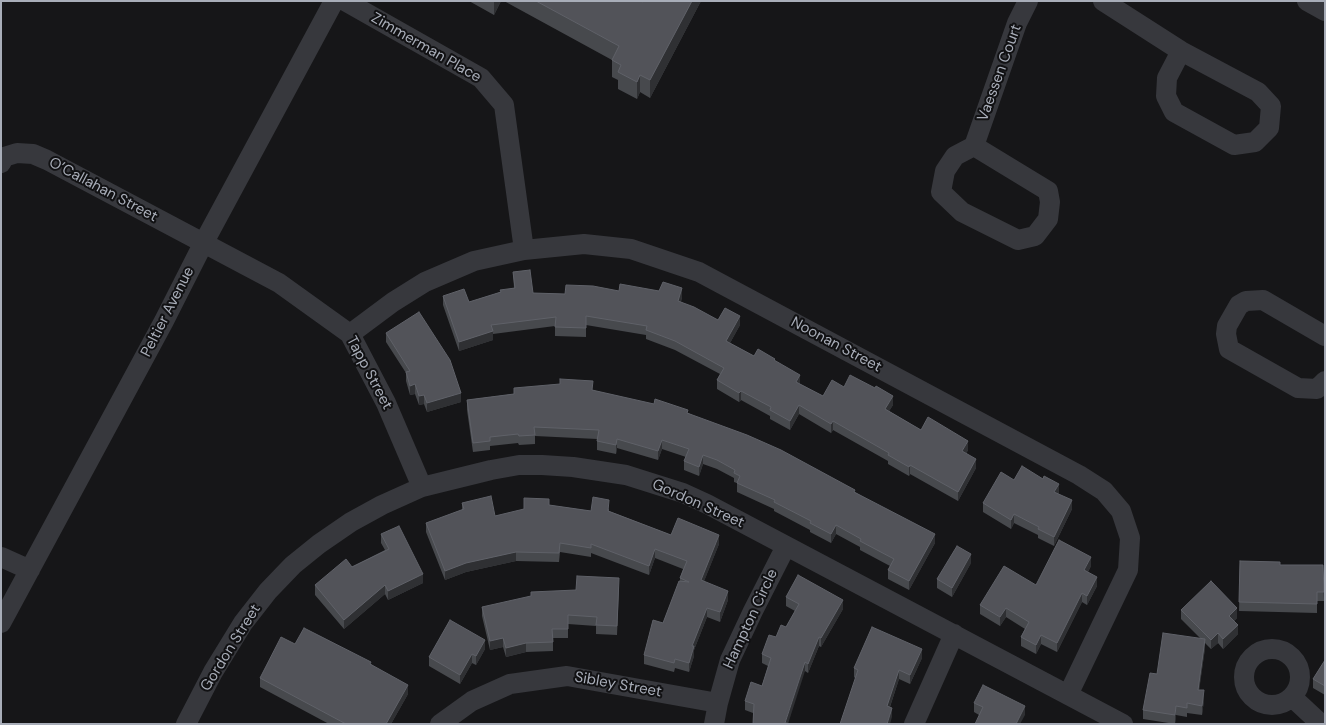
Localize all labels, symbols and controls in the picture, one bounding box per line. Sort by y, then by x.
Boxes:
street label: Zimmerman Place [368,9,484,87]
street label: Vaessen Court [974,22,1026,124]
street label: O’Callahan Street [46,154,160,226]
street label: Peltier Avenue [138,264,198,360]
street label: Noonan Street [788,314,884,376]
street label: Tapp Street [342,333,396,413]
street label: Gordon Street [649,476,747,532]
street label: Hampton Circle [720,566,782,672]
street label: Gordon Street [197,601,265,695]
street label: Sibley Street [573,668,663,702]

